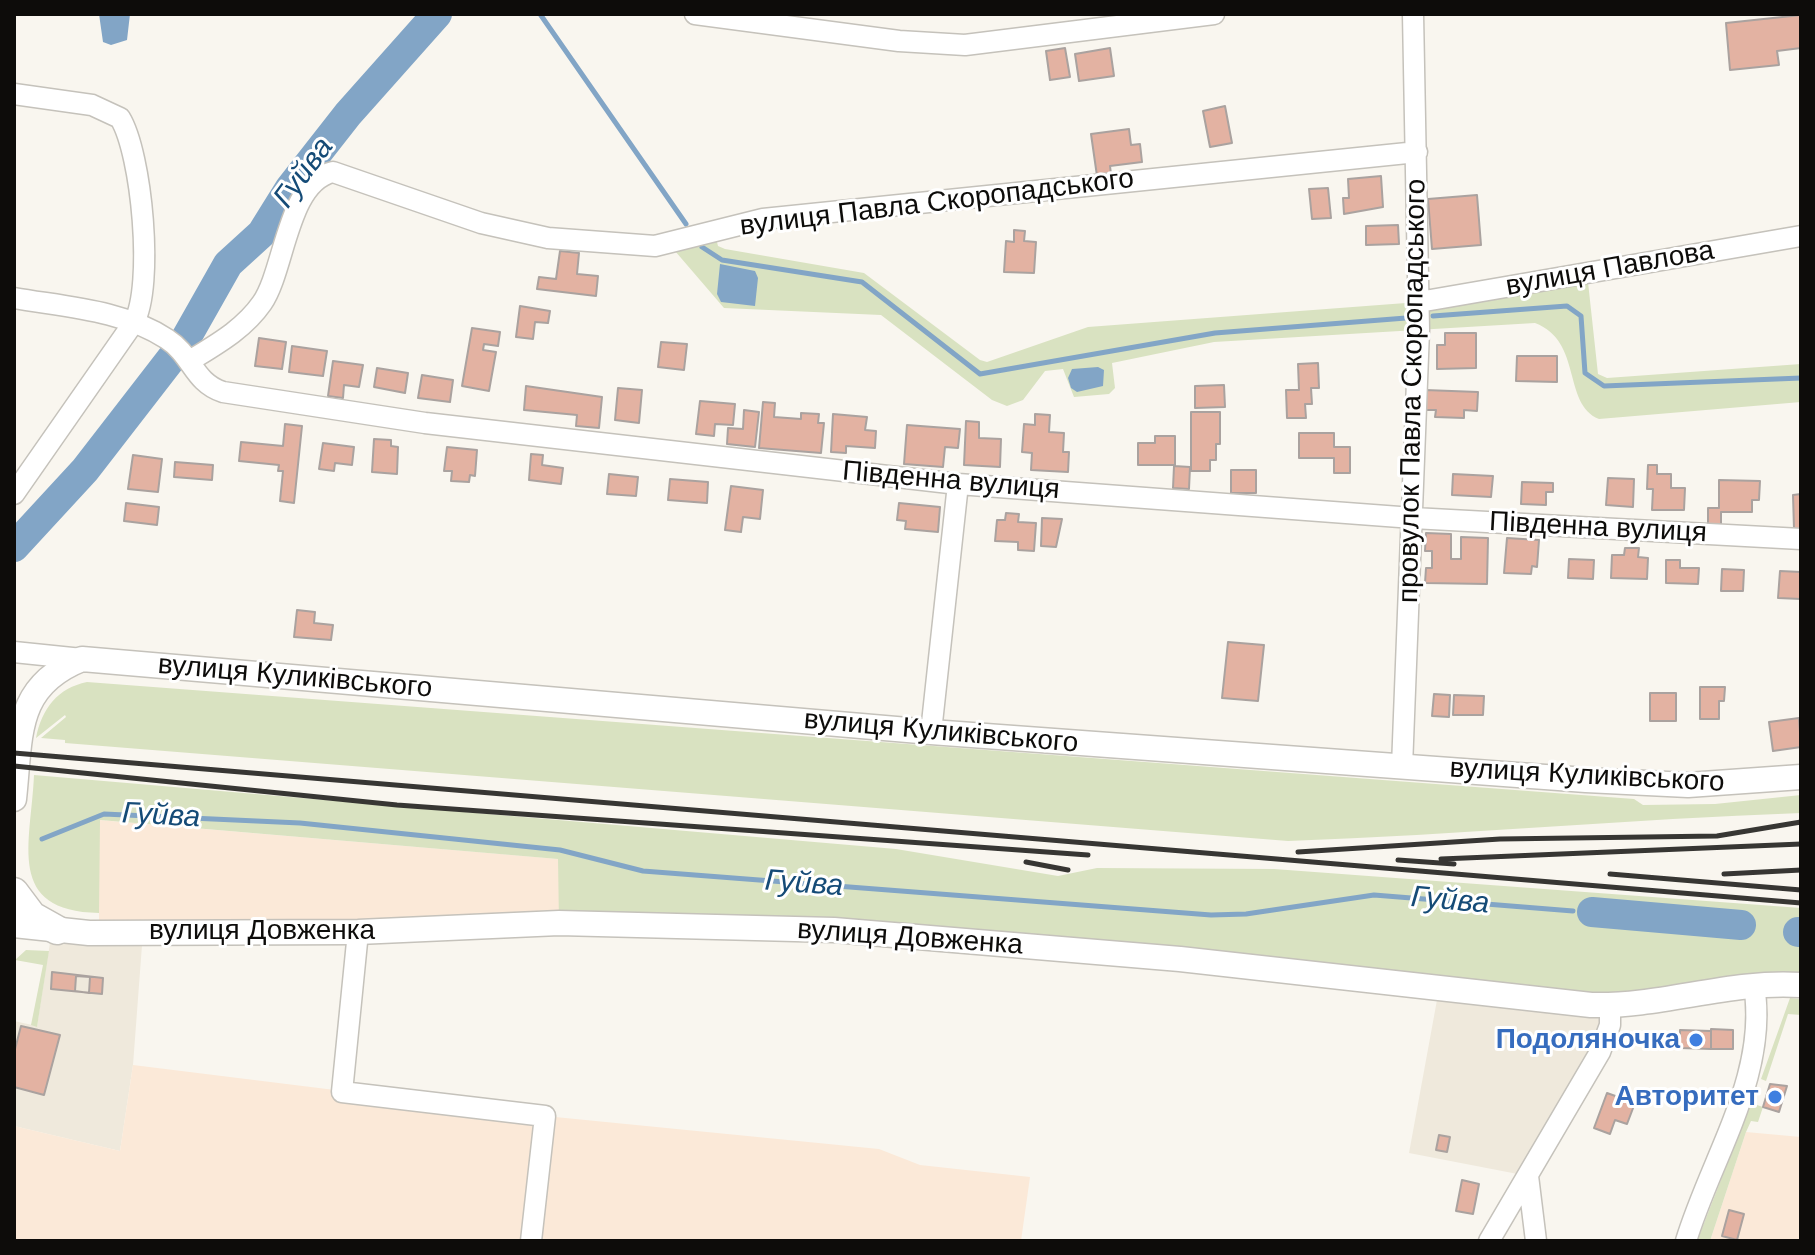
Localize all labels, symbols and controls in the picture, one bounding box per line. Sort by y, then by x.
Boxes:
water label: Гуйва [266,131,342,215]
street label: вулиця Павла Скоропадського [738,162,1136,244]
street label: провулок Павла Скоропадського [1393,179,1433,603]
street label: вулиця Павлова [1503,234,1717,304]
street label: Південна вулиця [841,455,1061,507]
street label: Південна вулиця [1488,506,1708,550]
street label: вулиця Куликівського [156,648,434,706]
street label: вулиця Куликівського [802,703,1080,761]
street label: вулиця Куликівського [1449,752,1725,800]
water label: Гуйва [121,796,201,836]
water label: Гуйва [764,863,844,905]
water label: Гуйва [1409,880,1491,922]
street label: вулиця Довженка [796,913,1024,963]
street label: вулиця Довженка [149,914,375,948]
place label: Подоляночка [1496,1023,1680,1057]
marker: Подоляночка [1687,1031,1705,1049]
place label: Авторитет [1615,1080,1759,1114]
marker: Авторитет [1766,1088,1784,1106]

